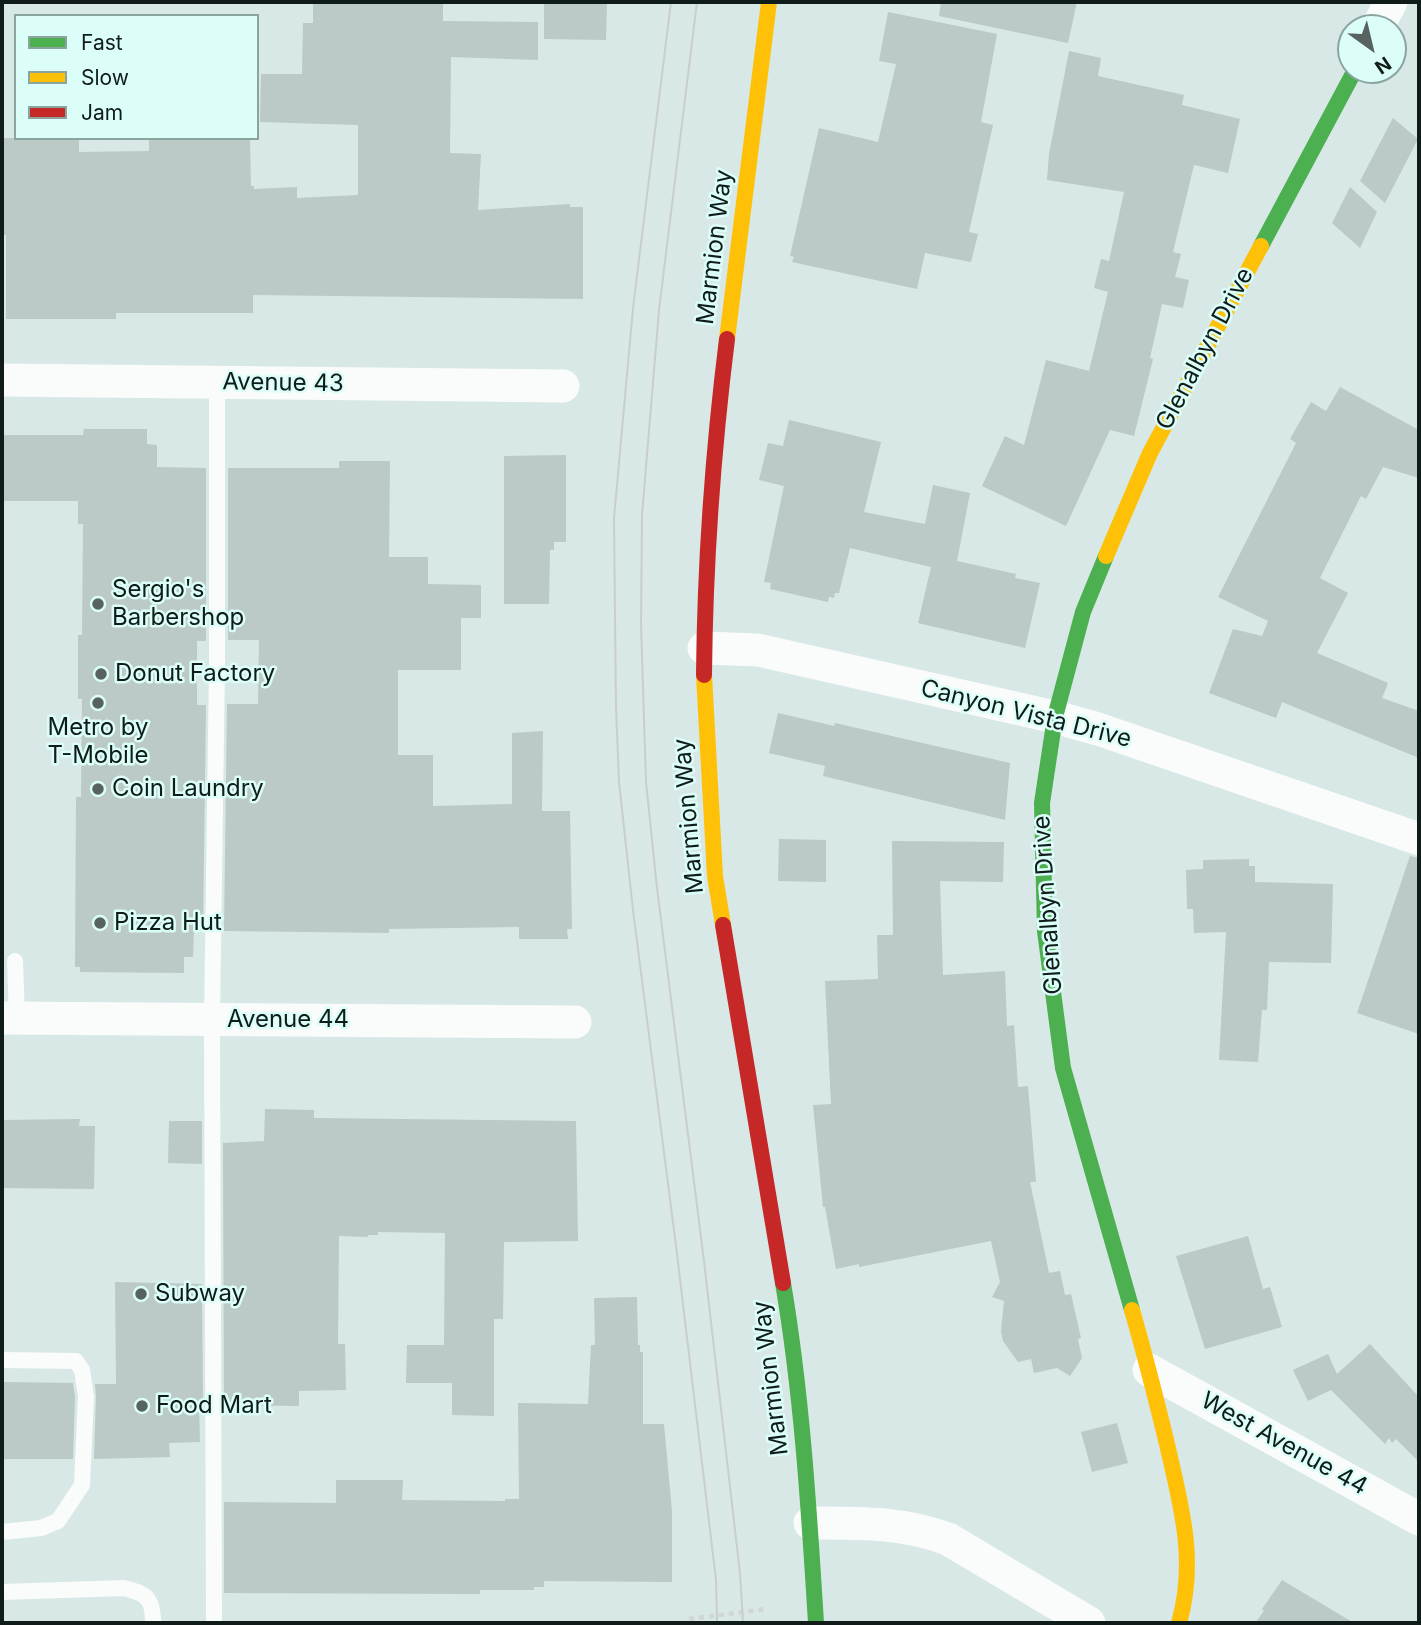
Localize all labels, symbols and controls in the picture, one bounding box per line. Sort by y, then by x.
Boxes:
legend [14,14,259,140]
north arrow [1337,14,1407,84]
text: Fast [81,30,123,55]
text: N [1370,52,1395,79]
text: Slow [81,65,129,90]
text: Jam [81,100,123,125]
street label: Marmion Way [691,168,739,326]
street label: Glenalbyn Drive [1150,263,1260,435]
street label: Avenue 43 [222,368,344,398]
place label: Sergio's Barbershop [112,576,244,632]
marker: Sergio's Barbershop [90,596,106,612]
place label: Donut Factory [115,660,275,688]
marker: Donut Factory [93,666,109,682]
street label: Canyon Vista Drive [918,674,1134,754]
marker: Metro by T-Mobile [90,695,106,711]
place label: Metro by T-Mobile [47,714,149,770]
street label: Marmion Way [668,737,710,895]
place label: Coin Laundry [112,775,264,803]
marker: Coin Laundry [90,781,106,797]
street label: Glenalbyn Drive [1027,815,1069,995]
place label: Pizza Hut [114,909,222,937]
marker: Pizza Hut [92,915,108,931]
street label: Avenue 44 [227,1006,349,1034]
place label: Subway [155,1280,245,1308]
marker: Subway [133,1286,149,1302]
street label: Marmion Way [747,1299,795,1457]
street label: West Avenue 44 [1196,1386,1372,1502]
place label: Food Mart [156,1392,272,1420]
marker: Food Mart [134,1398,150,1414]

